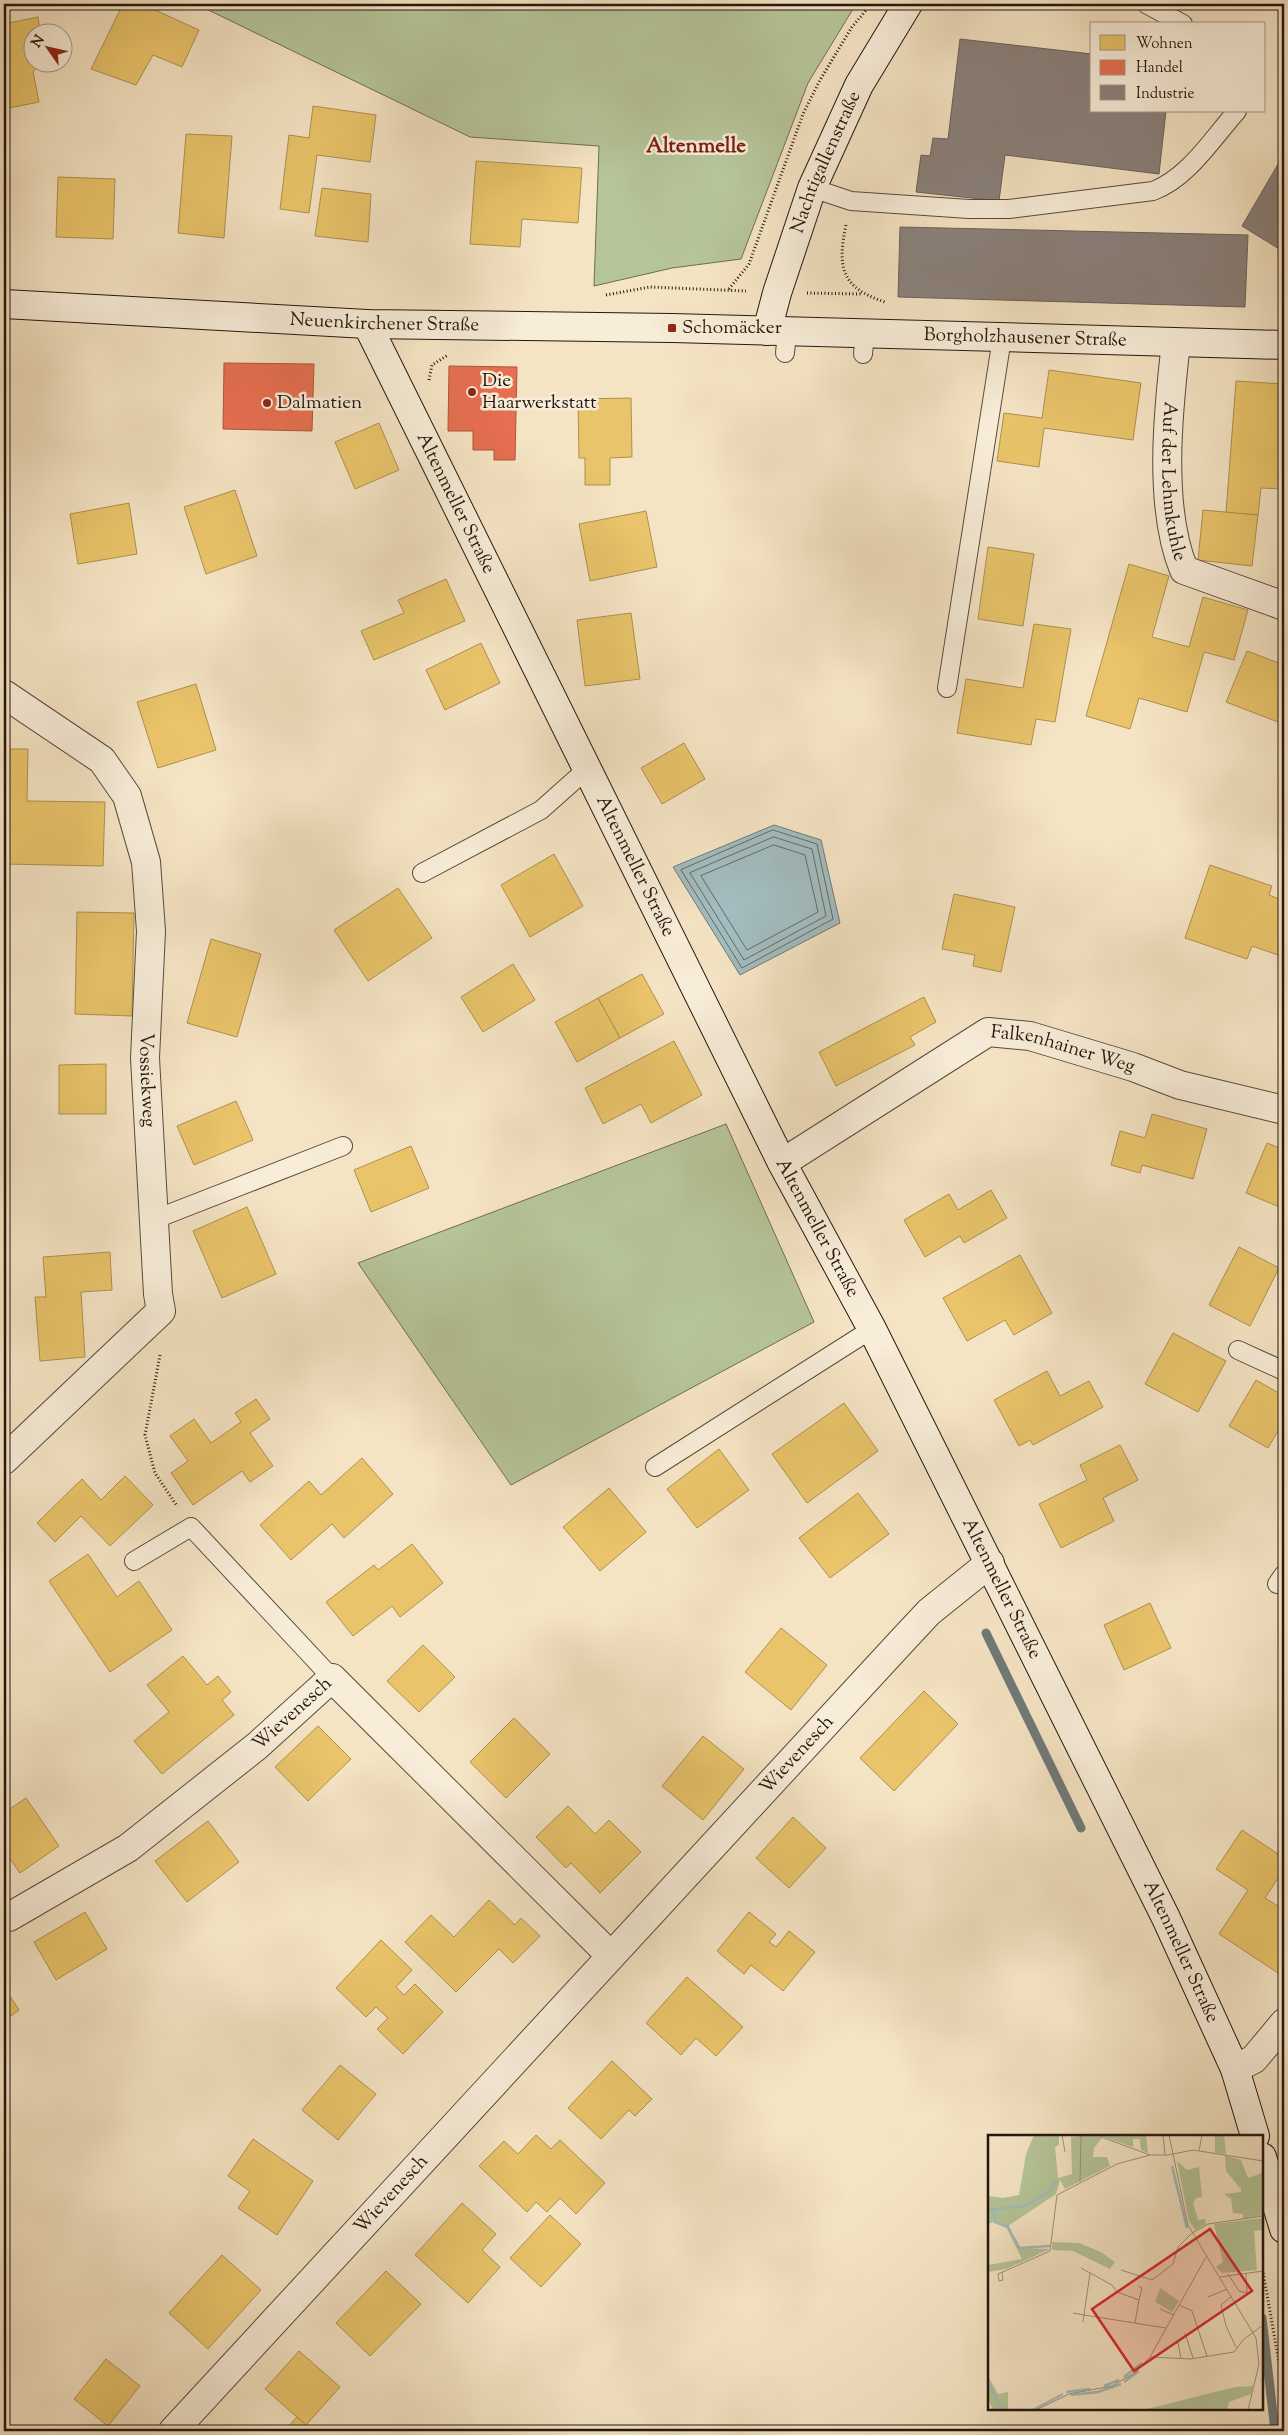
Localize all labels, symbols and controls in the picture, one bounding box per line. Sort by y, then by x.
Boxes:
north arrow [22,22,72,72]
legend [1090,22,1266,112]
text: N [27,32,50,52]
text: Wohnen [1136,34,1193,55]
text: Handel [1136,58,1183,79]
text: Industrie [1136,84,1194,105]
street label: Nachtigallenstraße [784,87,868,237]
district label: Altenmelle [646,132,746,162]
street label: Neuenkirchener Straße [289,306,480,339]
place label: Schomäcker [682,315,782,342]
street label: Borgholzhausener Straße [923,321,1127,354]
marker: Schomäcker [666,322,678,334]
place label: Die Haarwerkstatt [482,368,597,417]
marker: Die Haarwerkstatt [466,386,478,398]
place label: Dalmatien [277,390,362,417]
marker: Dalmatien [261,397,273,409]
street label: Auf der Lehmkuhle [1154,400,1193,565]
street label: Altenmeller Straße [409,428,502,579]
street label: Altenmeller Straße [589,791,682,942]
street label: Falkenhainer Weg [989,1019,1138,1080]
street label: Vossiekweg [131,1032,162,1128]
street label: Altenmeller Straße [769,1154,866,1303]
street label: Altenmeller Straße [955,1513,1048,1664]
street label: Wievenesch [247,1671,338,1757]
street label: Wievenesch [753,1709,840,1800]
street label: Altenmeller Straße [1136,1876,1226,2028]
inset map [988,2135,1263,2410]
street label: Wievenesch [348,2149,435,2240]

